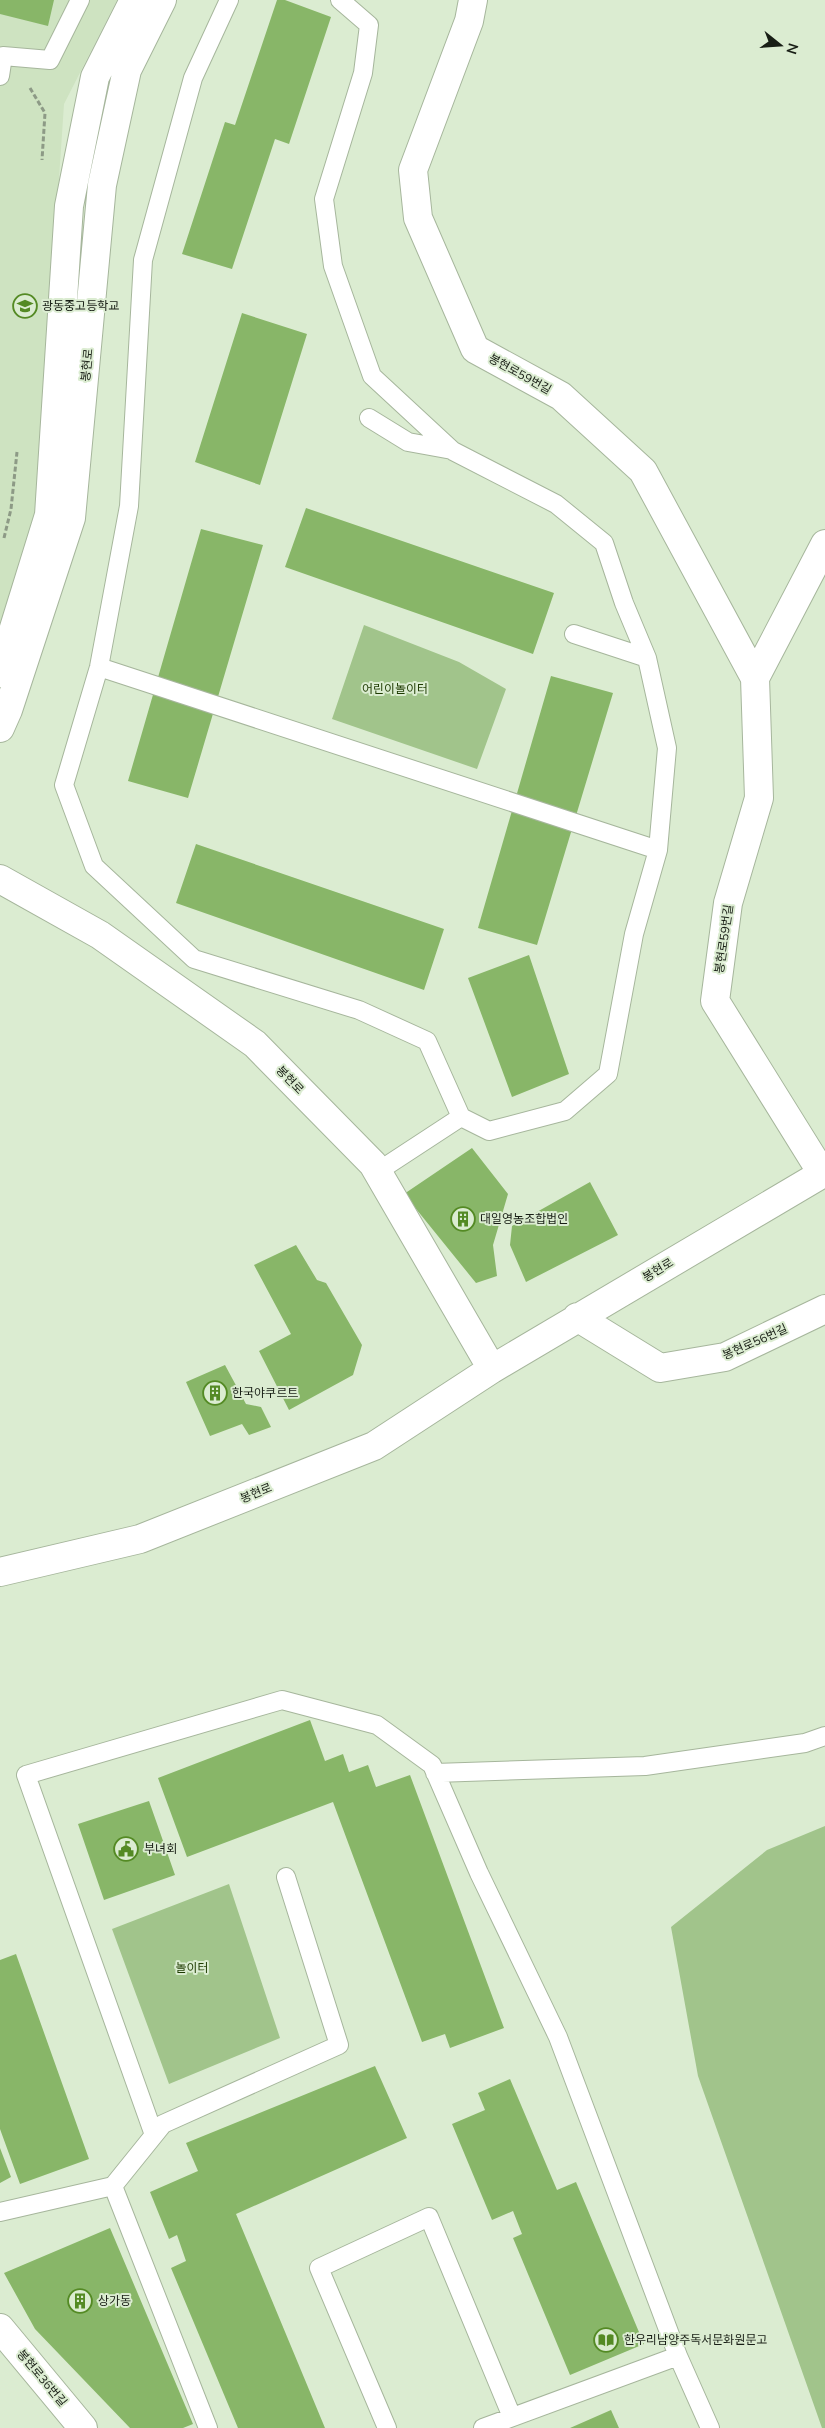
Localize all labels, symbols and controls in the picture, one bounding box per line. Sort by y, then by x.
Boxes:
north arrow [755,20,805,70]
text: N [782,41,803,56]
school or university icon: 광동중고등학교 [12,293,38,319]
place label: 광동중고등학교 [42,298,119,313]
street label: 봉현로 [77,348,96,382]
street label: 봉현로59번길 [486,350,554,397]
park label: 어린이놀이터 [362,681,428,696]
street label: 봉현로59번길 [711,903,736,974]
street label: 봉현로 [273,1063,307,1097]
building icon: 대일영농조합법인 [450,1206,476,1232]
place label: 대일영농조합법인 [480,1211,568,1226]
street label: 봉현로 [640,1255,676,1285]
street label: 봉현로56번길 [720,1321,790,1363]
building icon: 한국야쿠르트 [202,1380,228,1406]
place label: 한국야쿠르트 [232,1385,298,1400]
street label: 봉현로 [238,1479,274,1506]
public building icon: 부녀회 [113,1836,139,1862]
place label: 부녀회 [144,1841,177,1856]
park label: 놀이터 [175,1960,209,1975]
building icon: 상가동 [67,2288,93,2314]
place label: 상가동 [98,2293,131,2308]
library icon: 한우리남양주독서문화원문고 [593,2327,619,2353]
place label: 한우리남양주독서문화원문고 [624,2332,768,2347]
street label: 봉현로36번길 [14,2346,71,2409]

